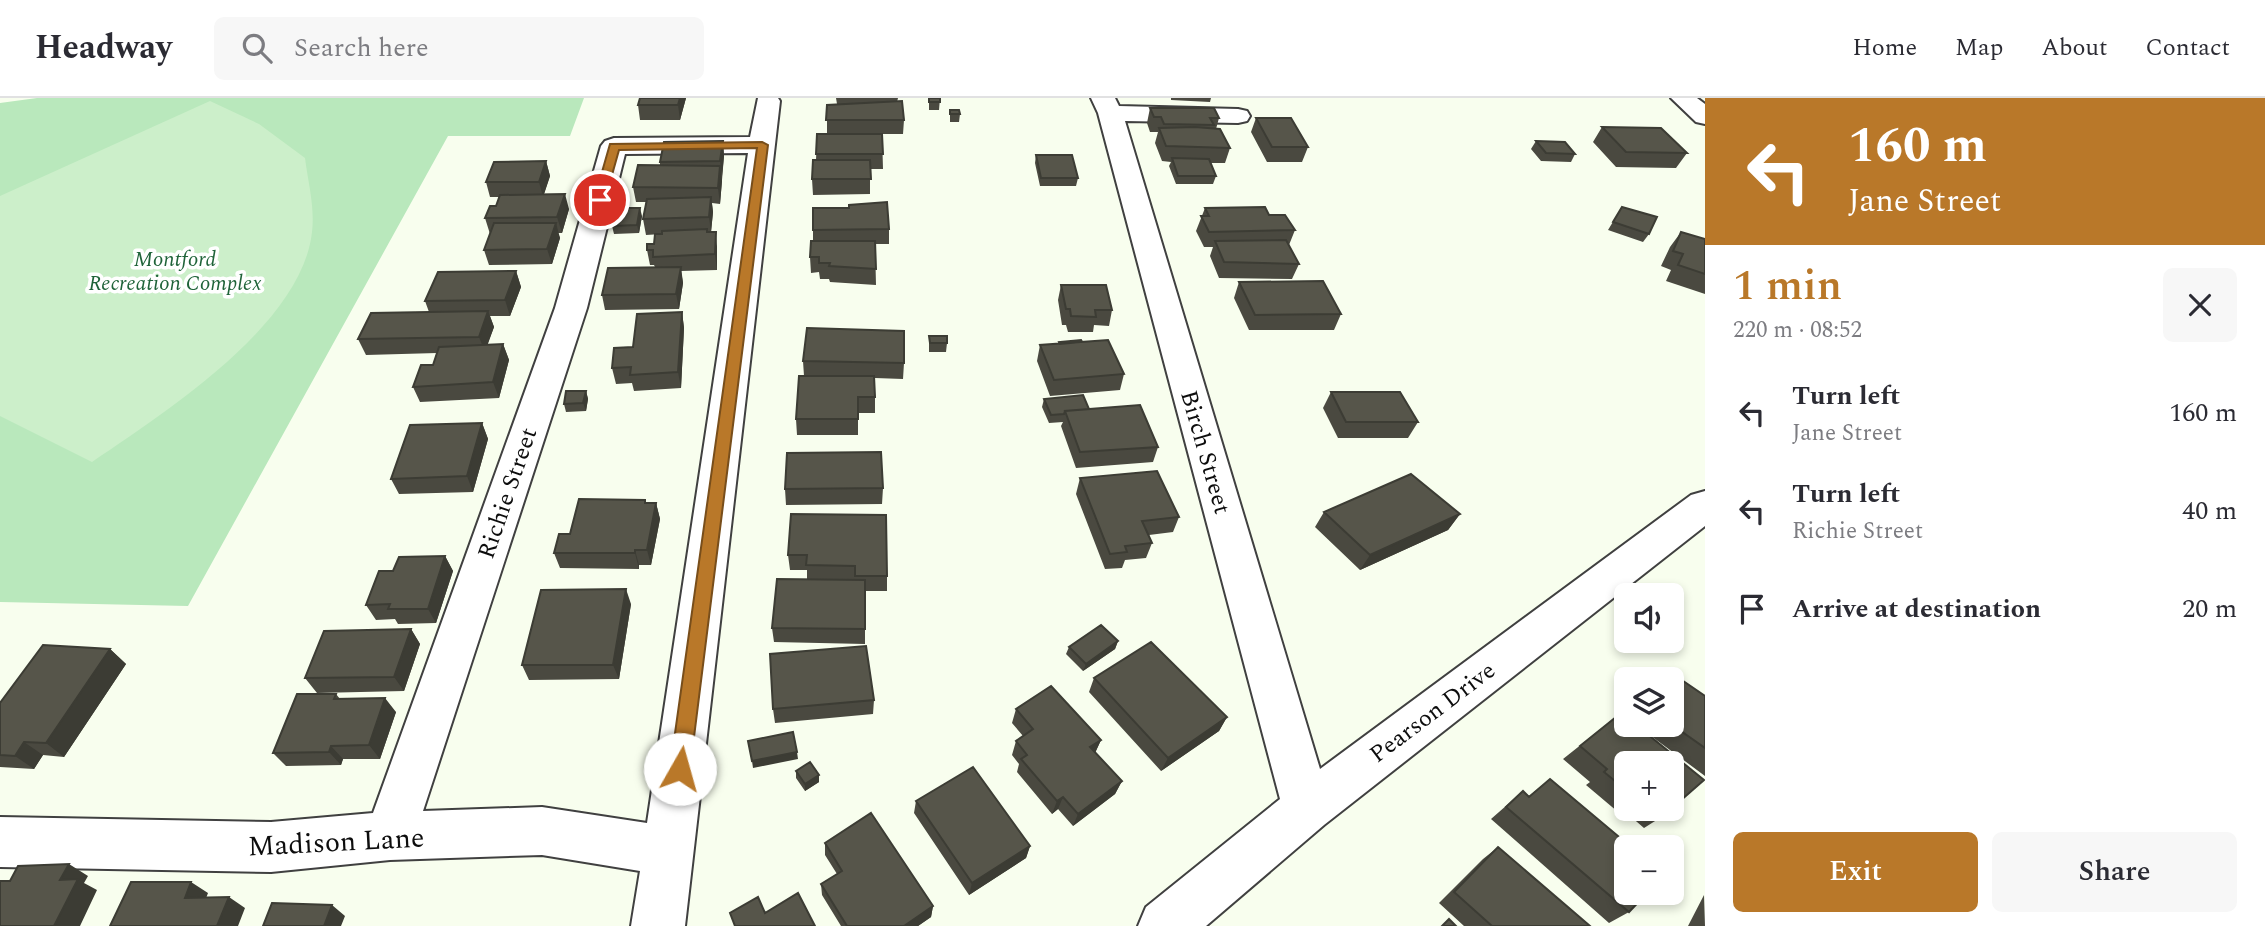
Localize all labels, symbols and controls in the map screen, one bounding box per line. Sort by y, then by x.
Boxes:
search box [214,17,704,80]
text: Headway [35,23,172,73]
text: Search here [294,28,429,68]
icon: search [238,29,276,67]
text: Home [1852,30,1917,66]
text: Map [1955,30,2003,66]
text: About [2041,30,2107,66]
text: Contact [2145,30,2230,66]
text: 160 m [1848,109,1987,184]
icon: left [1733,126,1824,217]
pin [570,170,630,230]
text: Jane Street [1848,177,2001,226]
icon: arrive [581,181,619,219]
park label: Montford Recreation Complex [88,244,262,300]
text: 1 min [1733,255,1842,318]
button: close [2163,268,2237,342]
text: 220 m · 08:52 [1733,313,1862,348]
text: Turn left [1792,376,1900,416]
street label: Birch Street [1170,386,1240,518]
text: 160 m [2169,393,2237,433]
icon: left [1733,394,1771,432]
text: Jane Street [1792,416,1902,451]
street label: Richie Street [469,423,547,564]
text: Turn left [1792,474,1900,514]
text: 40 m [2182,491,2237,531]
icon: left [1733,492,1771,530]
text: Richie Street [1792,514,1923,549]
map controls [1614,583,1684,905]
button: sound [1614,583,1684,653]
text: Arrive at destination [1792,589,2041,629]
text: 20 m [2182,589,2237,629]
icon: arrive [1733,590,1771,628]
street label: Pearson Drive [1362,653,1503,772]
button: layers [1614,667,1684,737]
position arrow [643,732,717,806]
button: + [1614,751,1684,821]
street label: Madison Lane [247,816,425,869]
button: Exit [1733,832,1978,912]
button: Share [1992,832,2237,912]
button: − [1614,835,1684,905]

